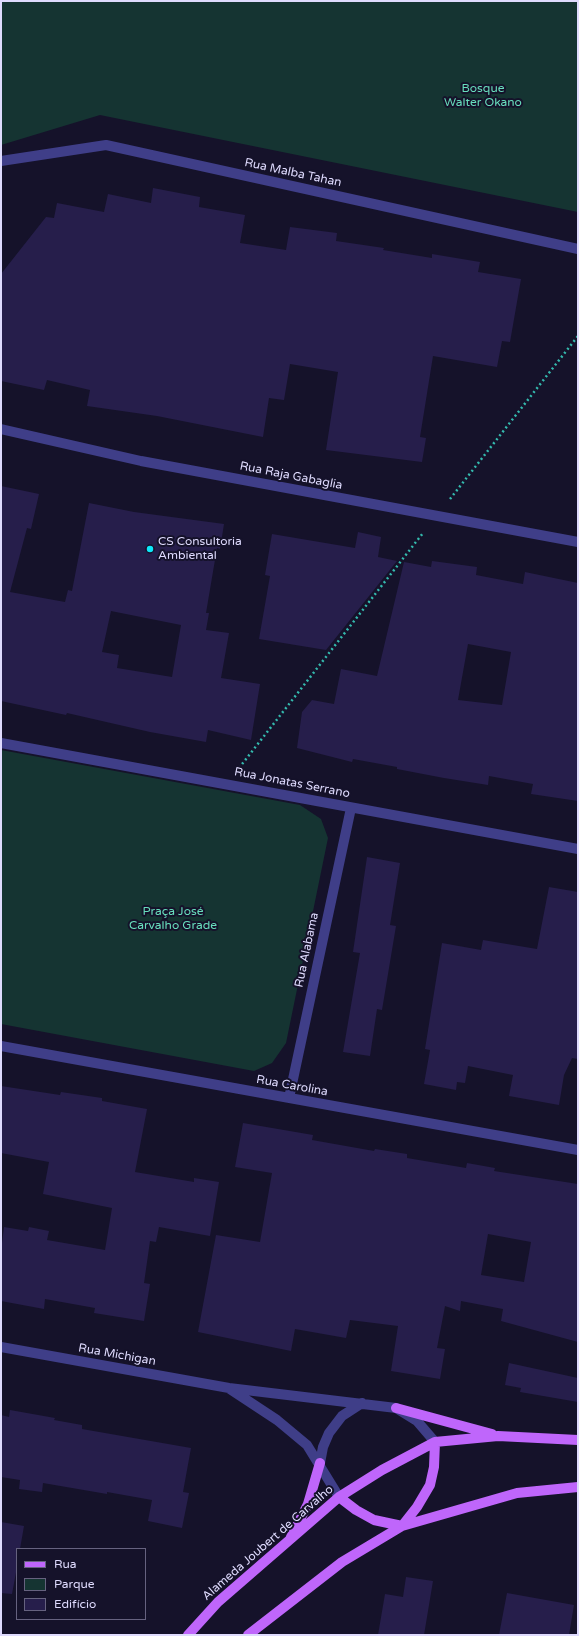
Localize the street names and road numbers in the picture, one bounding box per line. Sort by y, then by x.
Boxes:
street label: Rua Malba Tahan [243,156,343,190]
street label: Rua Raja Gabaglia [238,459,344,493]
street label: Rua Jonatas Serrano [233,765,351,801]
street label: Rua Alabama [292,911,322,989]
street label: Rua Carolina [255,1073,329,1099]
street label: Rua Michigan [77,1341,157,1369]
street label: Alameda Joubert de Carvalho [200,1482,336,1604]

